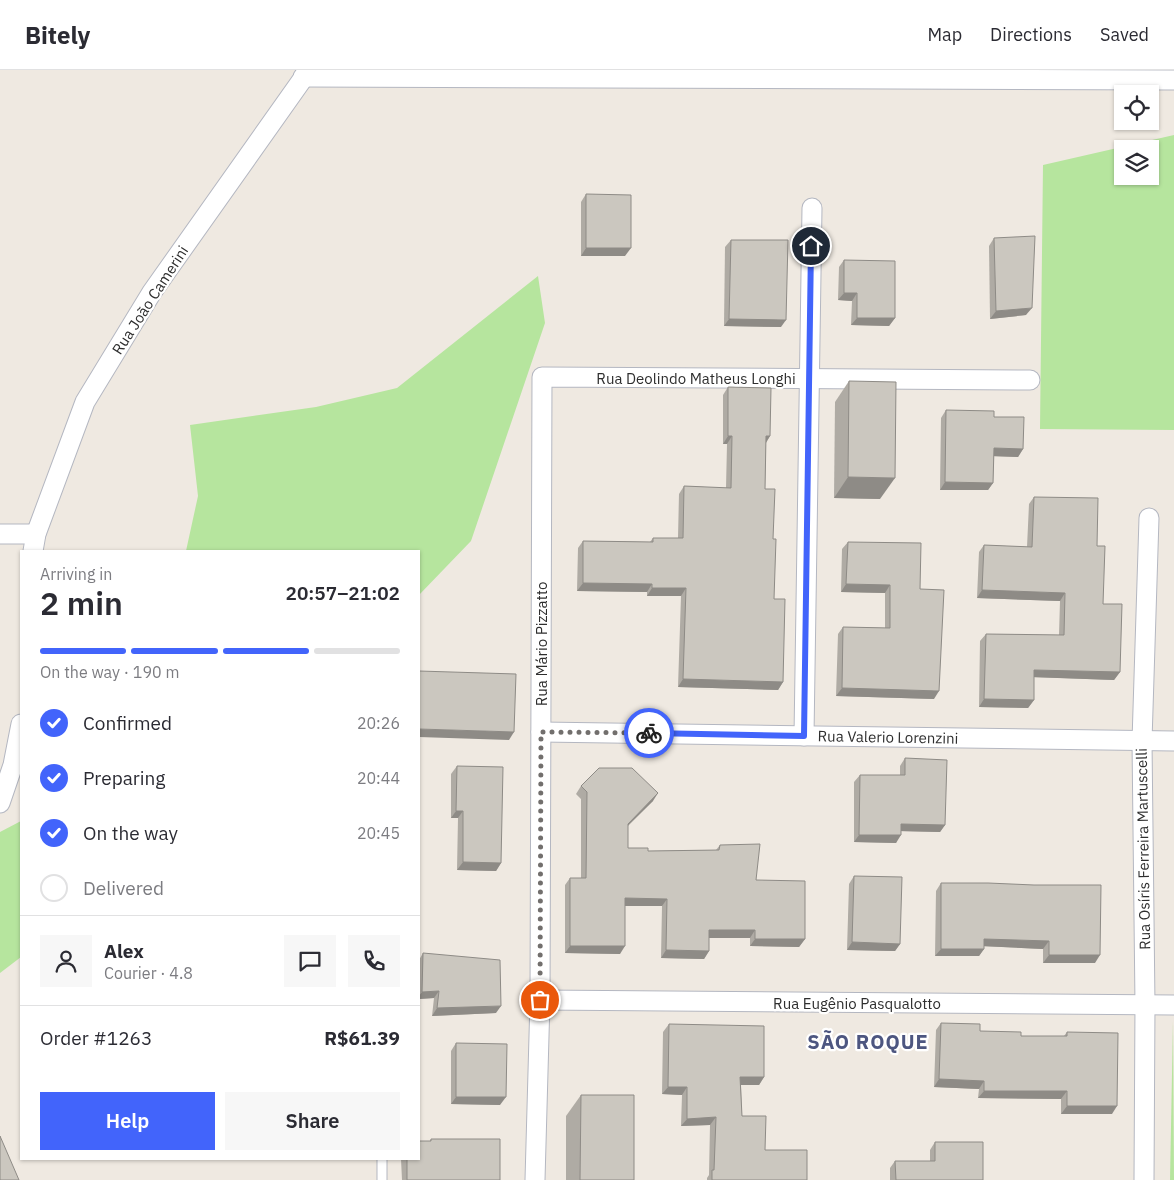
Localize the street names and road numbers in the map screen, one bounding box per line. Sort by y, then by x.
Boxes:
street label: Rua João Camerini [108,242,192,358]
street label: Rua Deolindo Matheus Longhi [596,369,796,388]
street label: Rua Mário Pizzatto [532,582,551,706]
street label: Rua Valerio Lorenzini [817,726,959,748]
street label: Rua Osíris Ferreira Martuscelli [1132,748,1154,950]
street label: Rua Eugênio Pasqualotto [773,994,941,1013]

